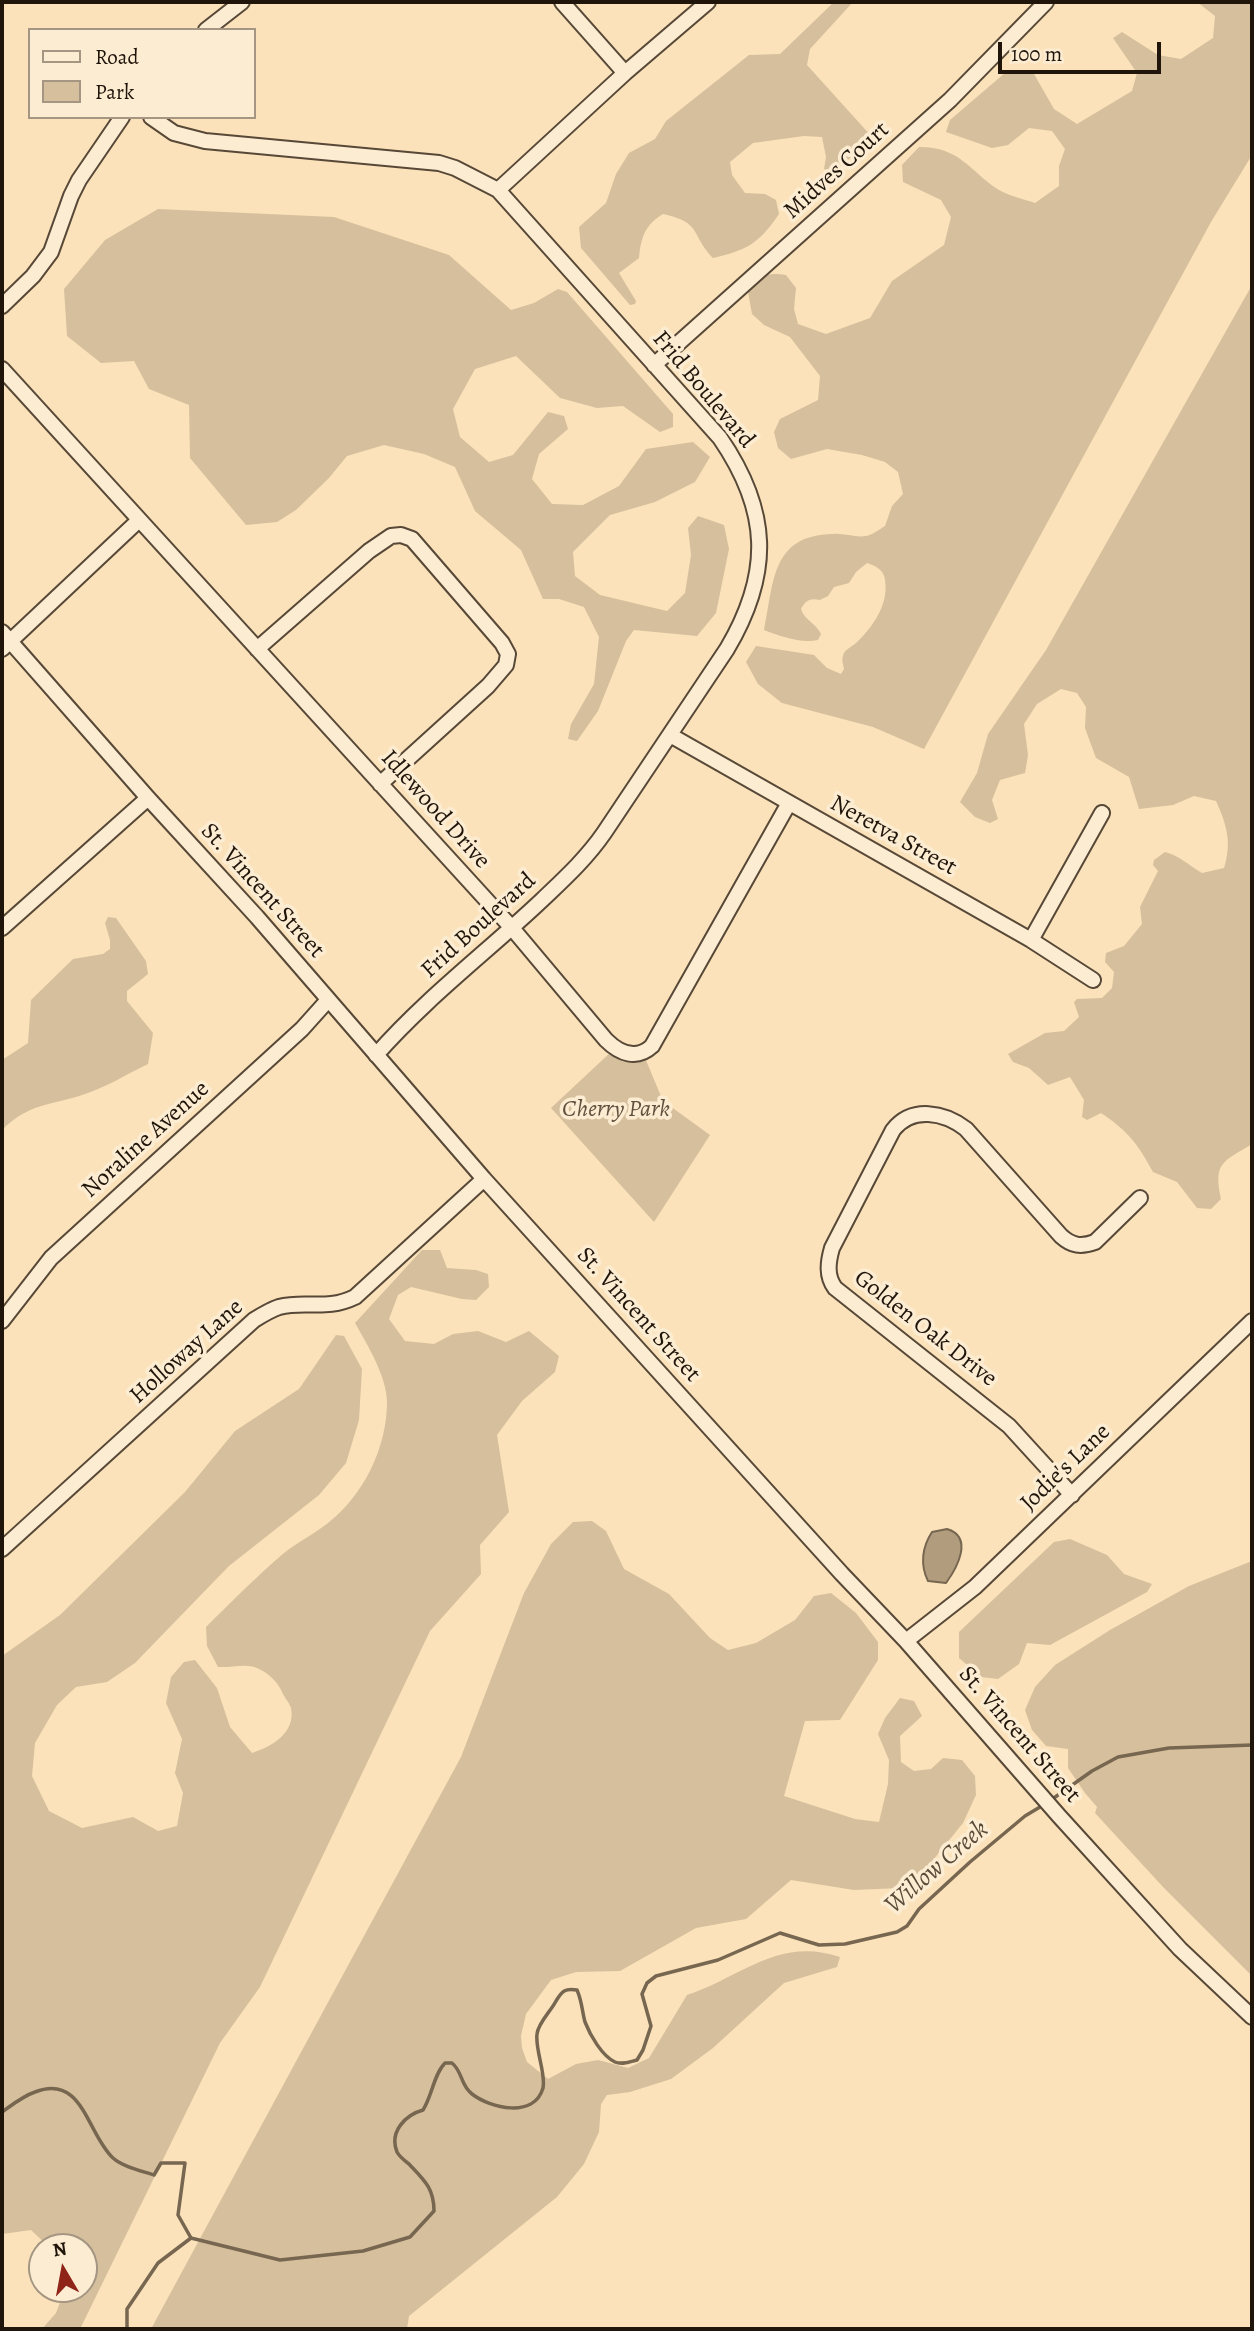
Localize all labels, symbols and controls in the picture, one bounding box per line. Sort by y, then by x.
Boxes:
legend [28,28,256,119]
scale bar [1002,28,1165,72]
text: 100 m [1011,40,1062,68]
text: Road [95,43,139,71]
text: Park [95,78,134,106]
street label: Midves Court [778,116,896,226]
street label: Frid Boulevard [646,325,760,455]
street label: Idlewood Drive [374,745,496,875]
street label: Neretva Street [825,789,961,883]
street label: St. Vincent Street [194,818,330,964]
street label: Frid Boulevard [416,867,542,985]
street label: Noraline Avenue [76,1075,216,1205]
park label: Cherry Park [562,1096,670,1124]
street label: St. Vincent Street [570,1242,706,1388]
street label: Golden Oak Drive [848,1264,1002,1394]
street label: Holloway Lane [124,1294,250,1410]
street label: Jodie's Lane [1015,1418,1117,1518]
street label: St. Vincent Street [952,1661,1086,1809]
water label: Willow Creek [879,1814,995,1922]
north arrow [28,2233,98,2303]
text: N [51,2235,69,2263]

